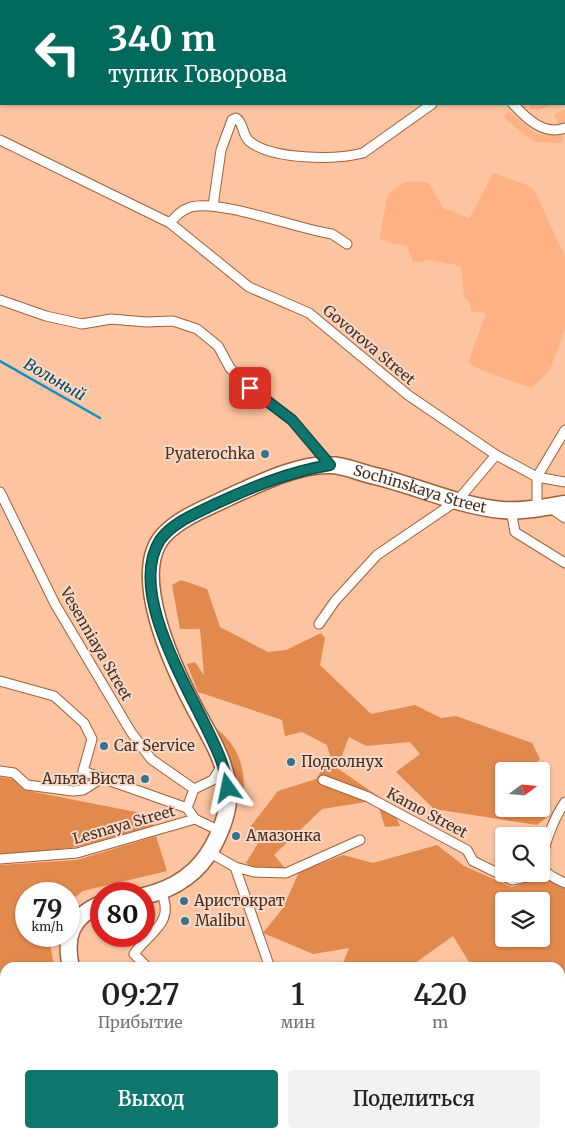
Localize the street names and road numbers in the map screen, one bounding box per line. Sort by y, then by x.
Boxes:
street label: Govorova Street [319,300,420,389]
street label: Sochinskaya Street [351,460,488,517]
street label: Vesenniaya Street [56,583,137,704]
street label: Kamo Street [384,783,471,842]
street label: Lesnaya Street [71,801,177,848]

